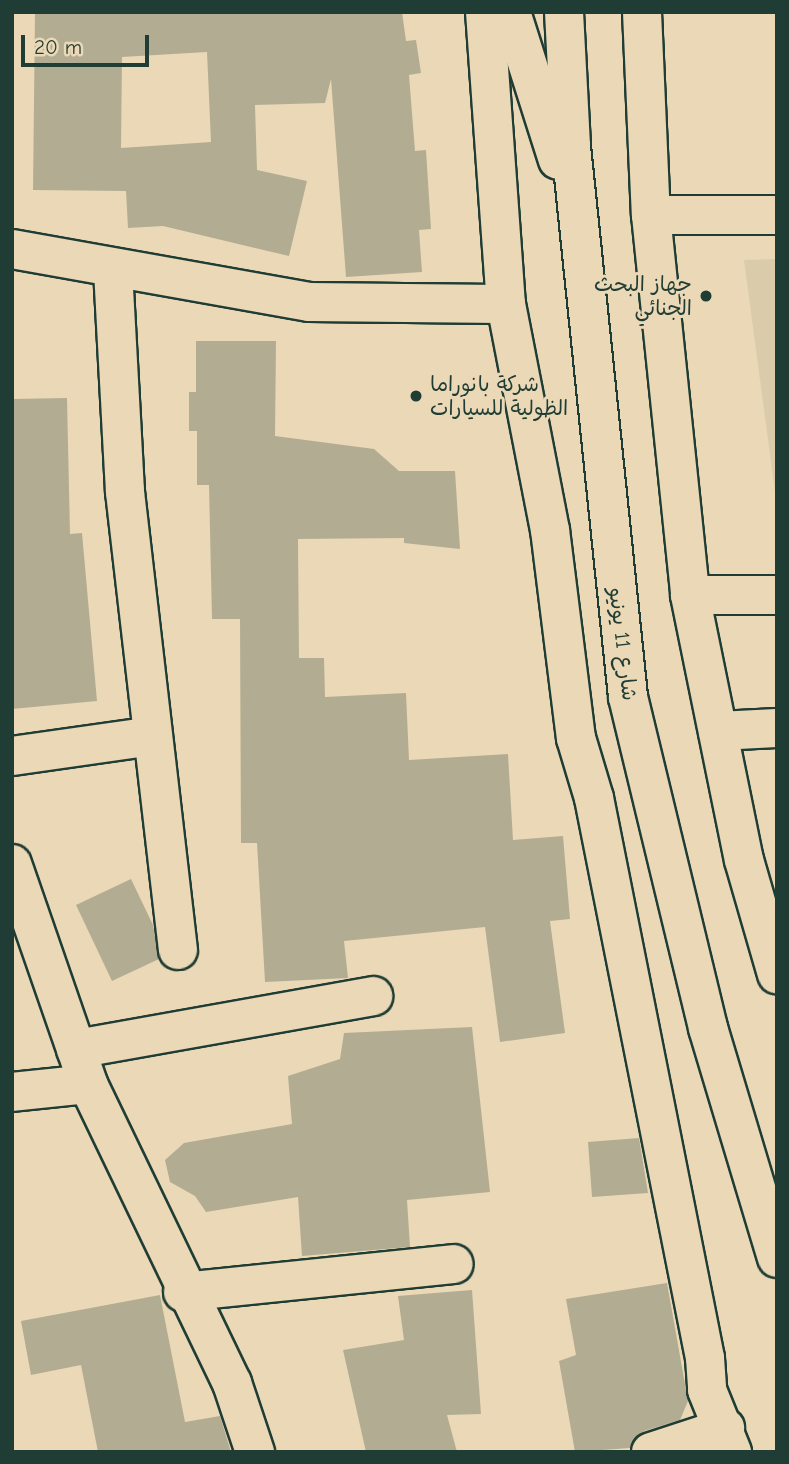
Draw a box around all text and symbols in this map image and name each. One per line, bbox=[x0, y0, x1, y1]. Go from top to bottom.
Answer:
scale bar bbox=[24, 21, 152, 65]
text: 20 m bbox=[34, 35, 82, 59]
place label: جهاز البحث الجنائي bbox=[594, 271, 692, 321]
marker: جهاز البحث الجنائي bbox=[698, 288, 714, 304]
place label: شركة بانوراما الظولية للسيارات bbox=[430, 371, 568, 421]
marker: شركة بانوراما الظولية للسيارات bbox=[408, 388, 424, 404]
street label: شارع 11 يونيو bbox=[604, 586, 642, 702]

